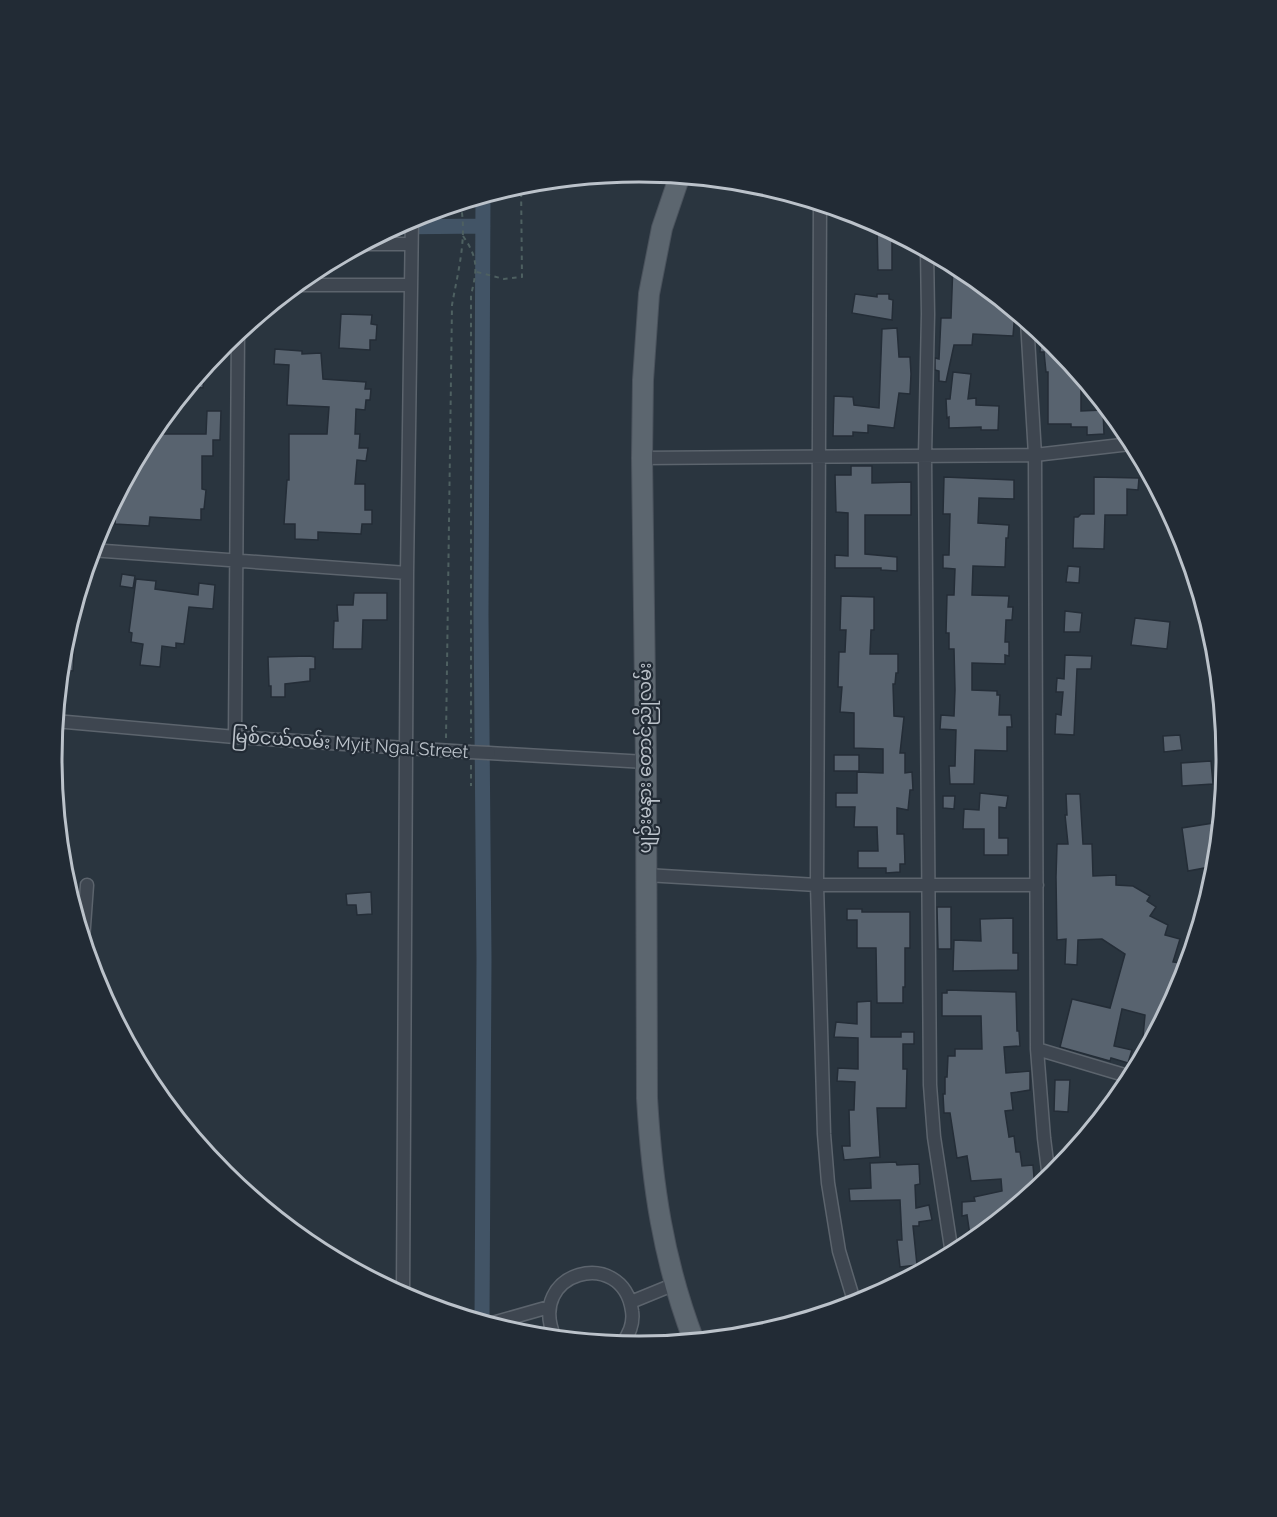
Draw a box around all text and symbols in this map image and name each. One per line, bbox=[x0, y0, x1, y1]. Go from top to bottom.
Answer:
street label: ပျဉ်းမနား တောင်ညိုလမ်း bbox=[631, 663, 660, 853]
street label: မြစ်ငယ်လမ်း Myit Ngal Street bbox=[231, 723, 469, 767]

